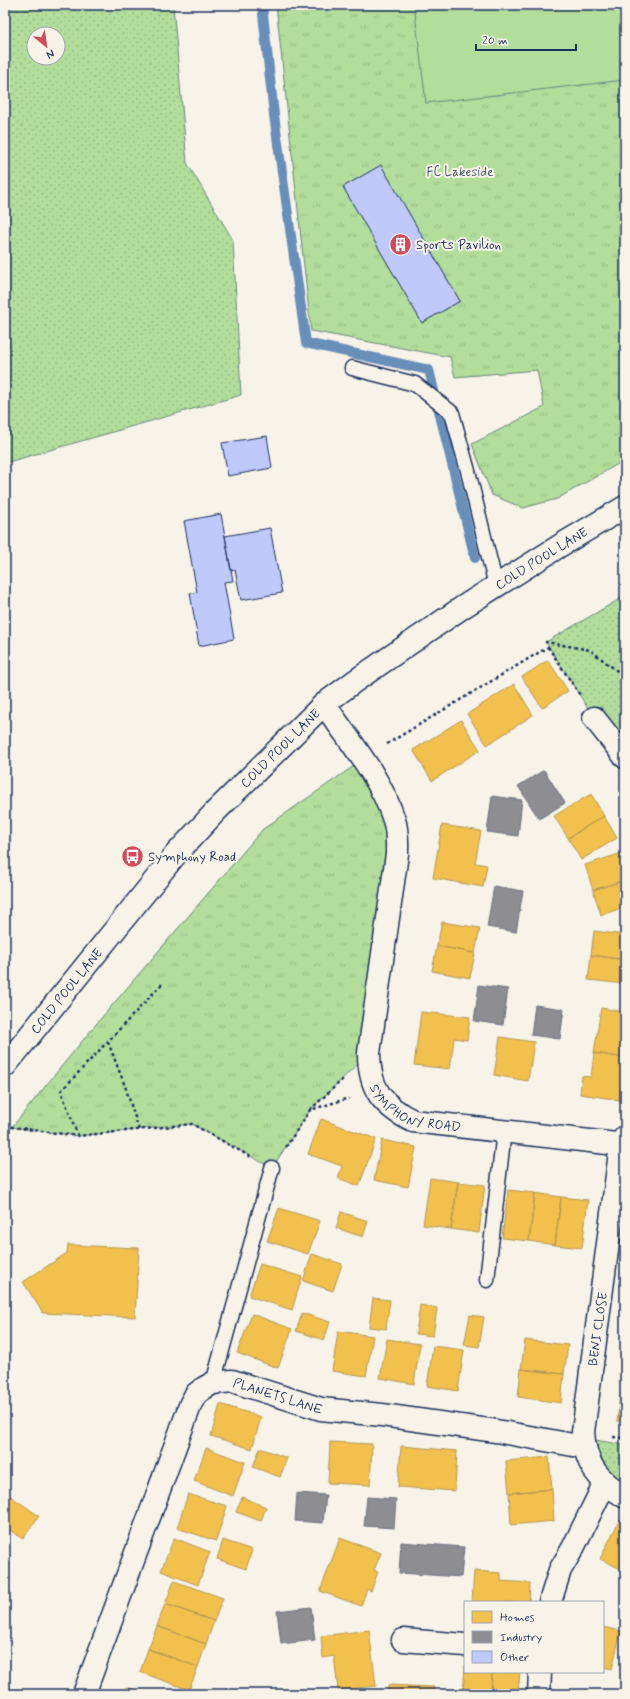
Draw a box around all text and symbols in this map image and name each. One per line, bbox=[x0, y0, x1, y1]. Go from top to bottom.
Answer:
north arrow bbox=[26, 26, 66, 66]
scale bar bbox=[476, 26, 576, 52]
text: 20 m bbox=[482, 33, 508, 49]
text: N bbox=[44, 46, 57, 62]
park label: FC Lakeside bbox=[427, 164, 493, 181]
building icon: Sports Pavilion bbox=[388, 231, 414, 257]
place label: Sports Pavilion bbox=[416, 237, 501, 254]
street label: COLD POOL LANE bbox=[493, 524, 592, 594]
street label: COLD POOL LANE bbox=[237, 705, 325, 792]
bus stop icon: Symphony Road bbox=[119, 843, 145, 869]
place label: Symphony Road bbox=[148, 849, 236, 866]
street label: COLD POOL LANE bbox=[27, 945, 107, 1038]
street label: SYMPHONY ROAD bbox=[365, 1082, 462, 1136]
street label: BENI CLOSE bbox=[585, 1291, 612, 1367]
street label: PLANETS LANE bbox=[231, 1375, 324, 1419]
legend bbox=[464, 1601, 604, 1673]
text: Homes bbox=[500, 1610, 535, 1626]
text: Industry bbox=[500, 1630, 542, 1646]
text: Other bbox=[500, 1650, 529, 1666]

